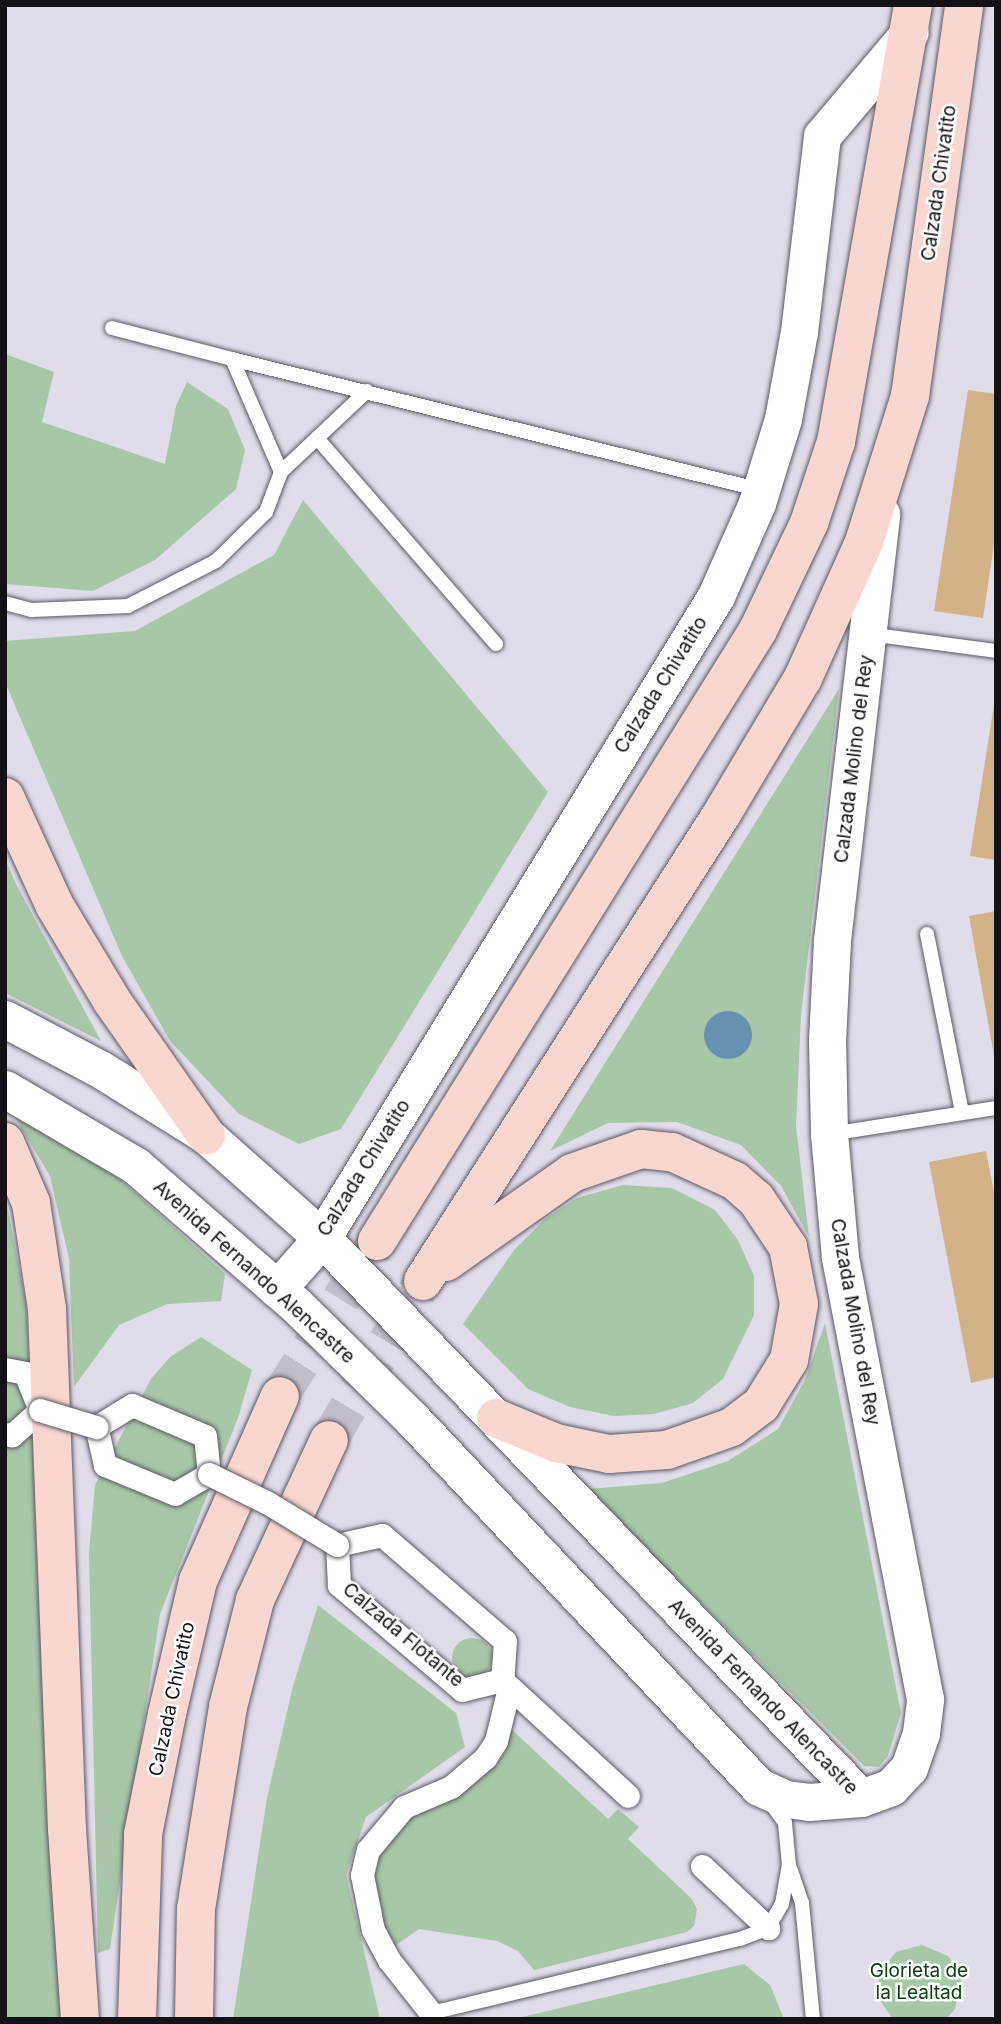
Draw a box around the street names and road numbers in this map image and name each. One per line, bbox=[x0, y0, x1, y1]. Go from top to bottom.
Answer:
street label: Calzada Chivatito bbox=[917, 104, 961, 262]
street label: Calzada Chivatito bbox=[610, 612, 712, 758]
street label: Calzada Molino del Rey bbox=[830, 654, 878, 864]
street label: Calzada Chivatito bbox=[313, 1095, 415, 1241]
street label: Avenida Fernando Alencastre bbox=[149, 1176, 359, 1368]
street label: Calzada Molino del Rey bbox=[826, 1217, 884, 1427]
street label: Calzada Flotante bbox=[338, 1578, 468, 1692]
street label: Avenida Fernando Alencastre bbox=[663, 1594, 863, 1800]
street label: Calzada Chivatito bbox=[145, 1620, 199, 1778]

